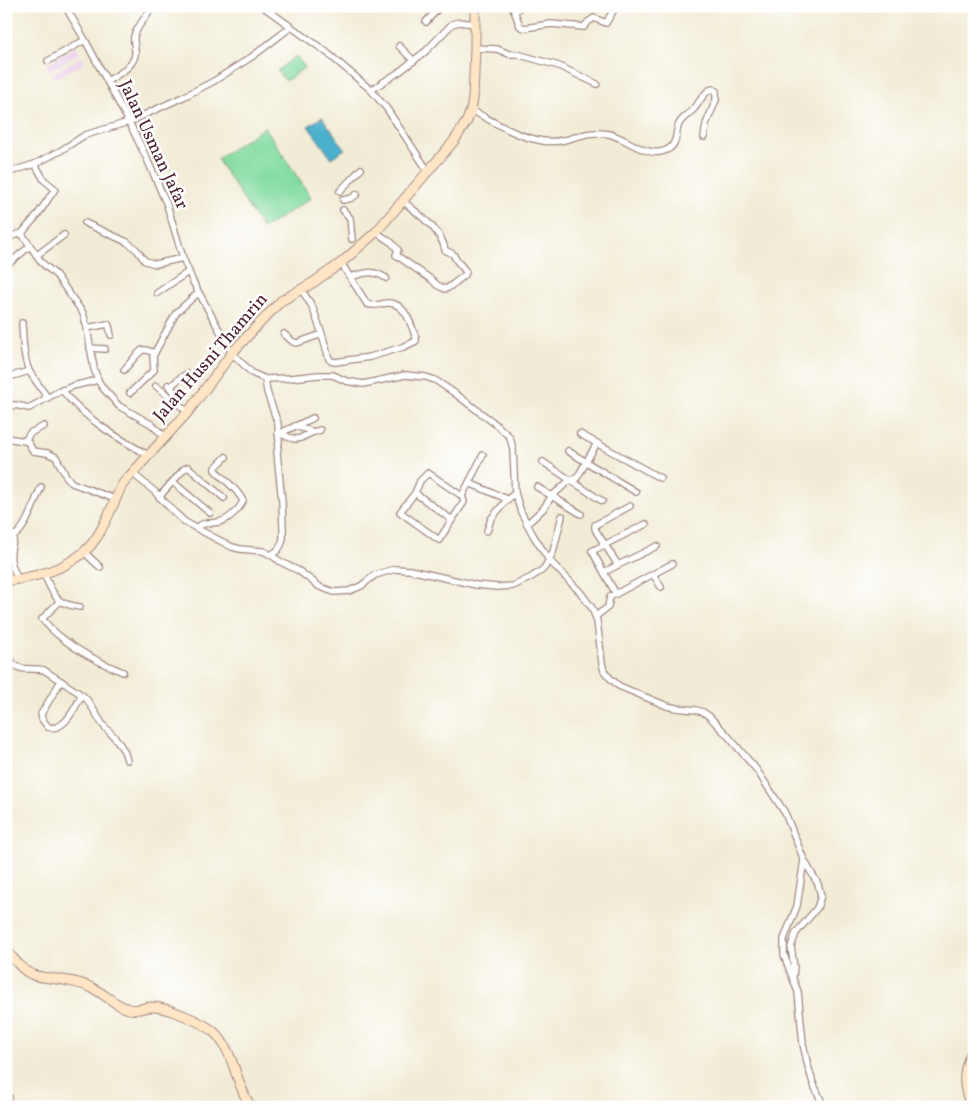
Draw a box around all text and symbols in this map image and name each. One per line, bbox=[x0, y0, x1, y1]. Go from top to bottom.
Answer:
street label: Jalan Usman Jafar bbox=[112, 76, 194, 214]
street label: Jalan Husni Thamrin bbox=[148, 288, 274, 428]

